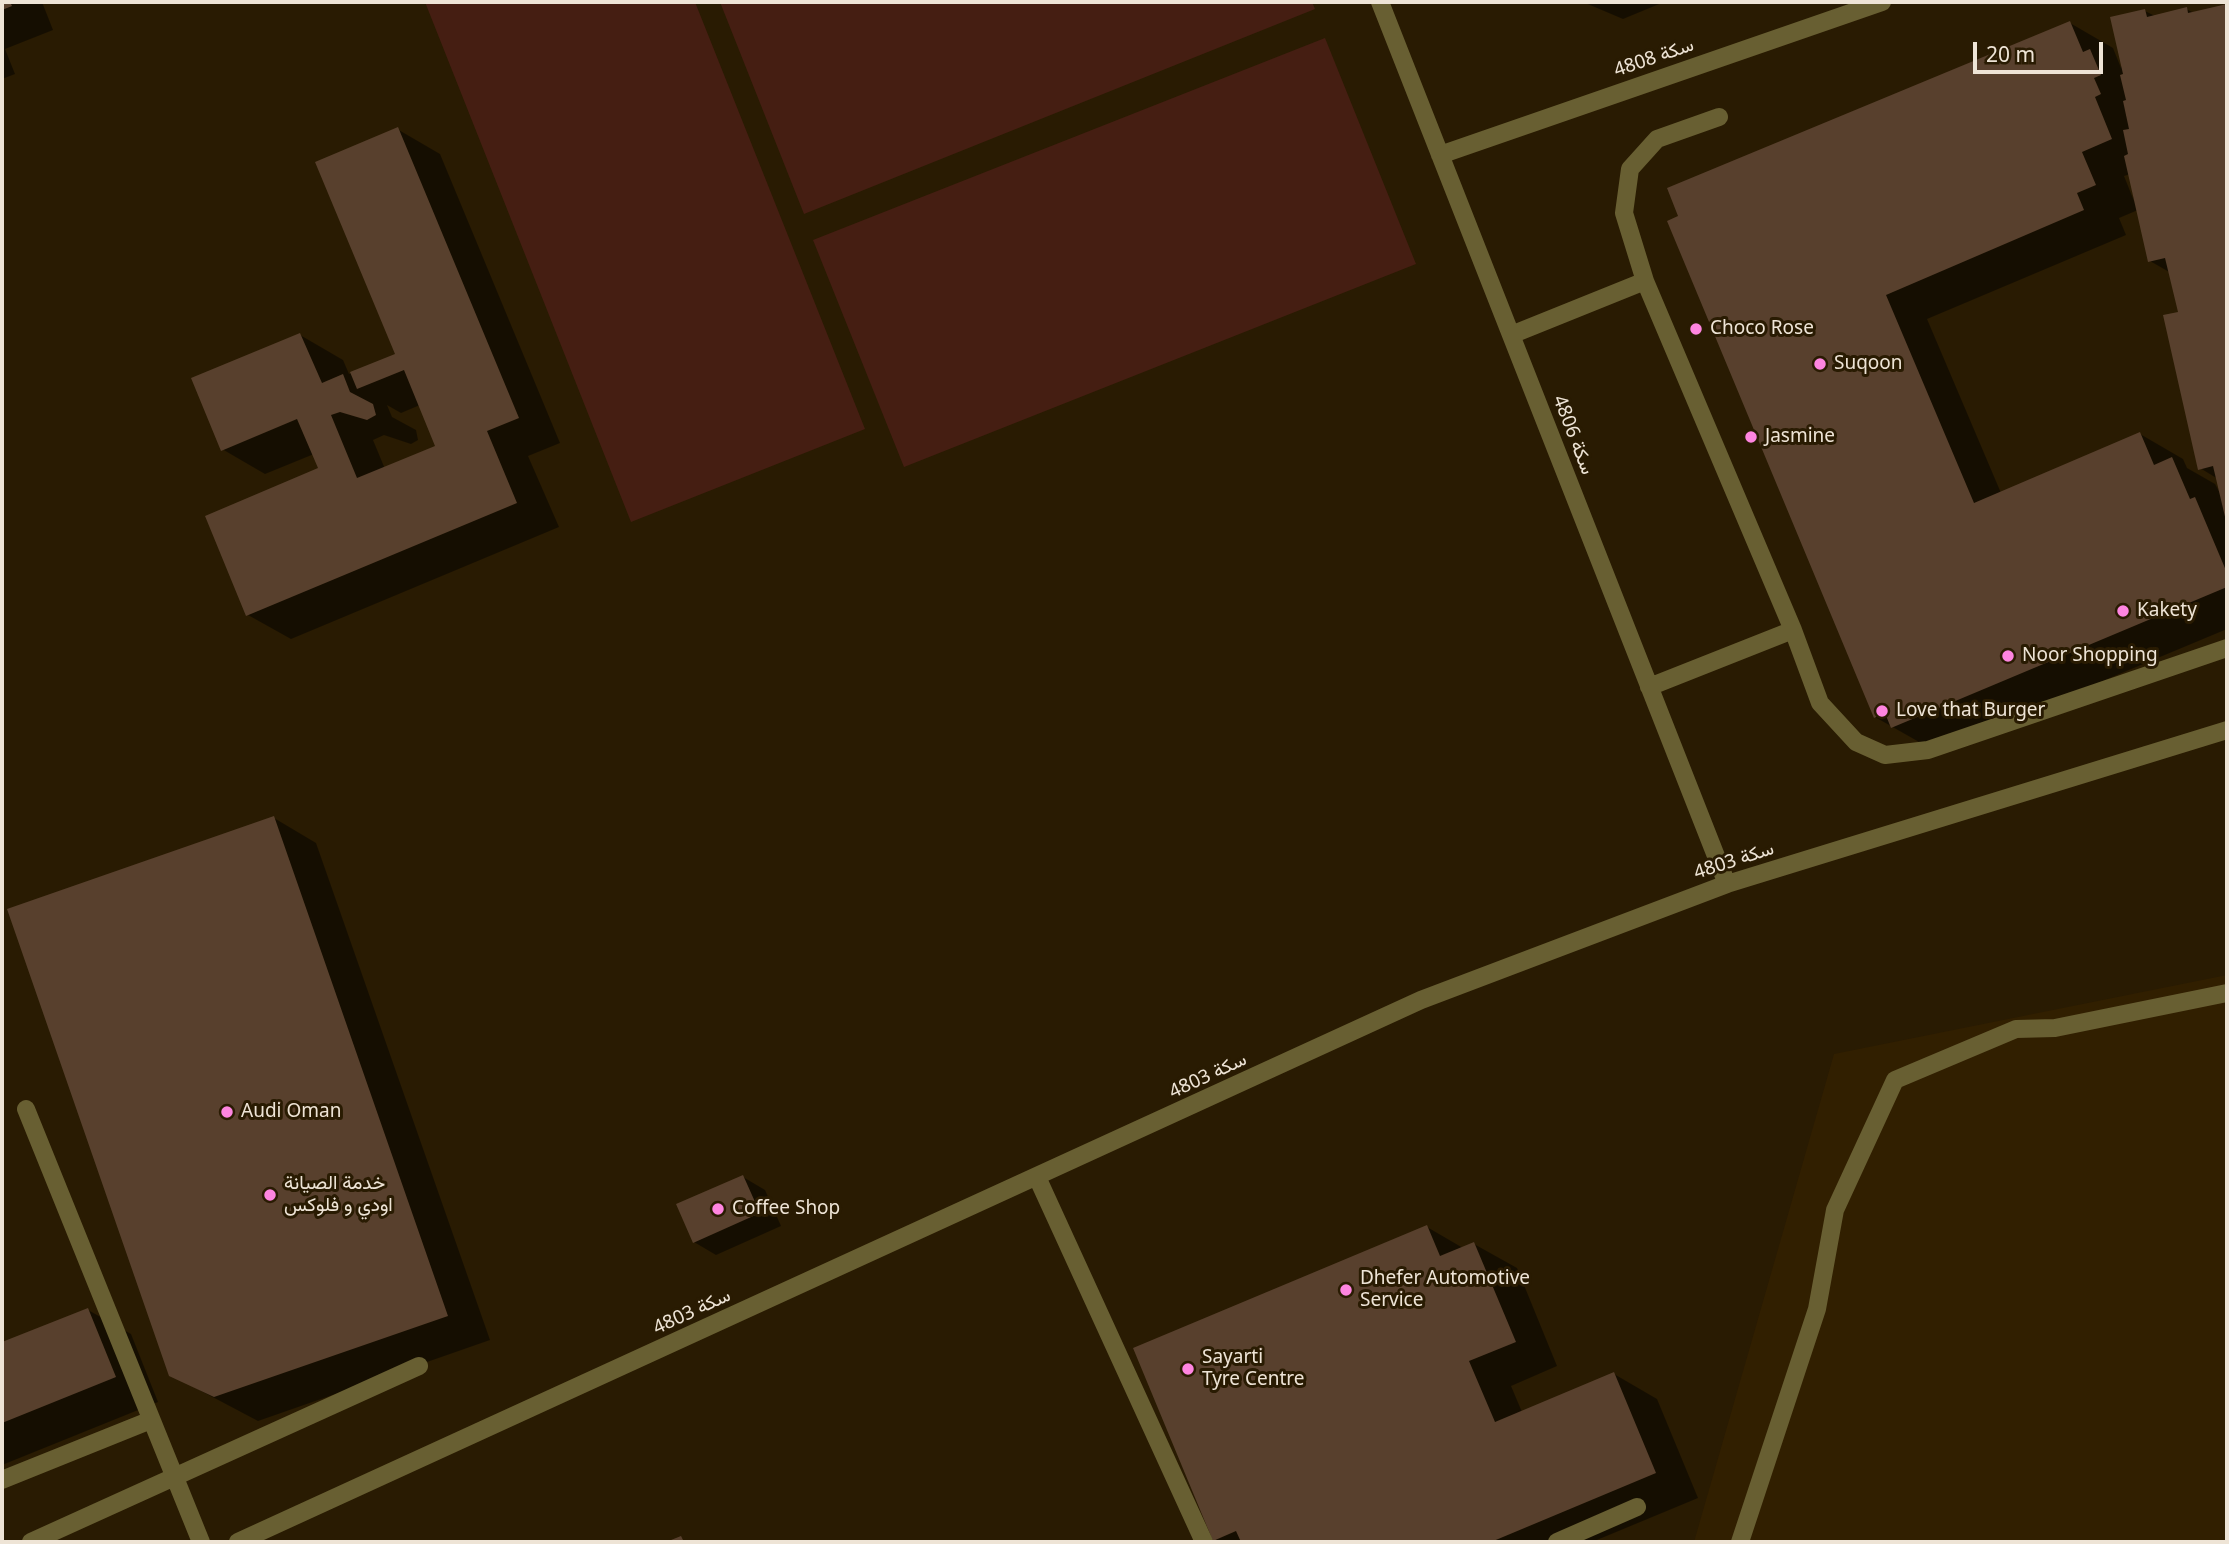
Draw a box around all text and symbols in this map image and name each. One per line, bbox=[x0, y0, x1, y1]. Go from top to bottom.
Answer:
scale bar bbox=[1977, 28, 2106, 72]
street label: سكة 4808 bbox=[1611, 34, 1697, 82]
text: 20 m bbox=[1986, 40, 2035, 68]
place label: Choco Rose bbox=[1710, 318, 1814, 340]
marker: Choco Rose bbox=[1688, 321, 1704, 337]
place label: Suqoon bbox=[1834, 353, 1903, 375]
marker: Suqoon bbox=[1812, 356, 1828, 372]
street label: سكة 4806 bbox=[1547, 392, 1599, 478]
place label: Jasmine bbox=[1765, 426, 1835, 448]
marker: Jasmine bbox=[1743, 429, 1759, 445]
place label: Kakety bbox=[2137, 600, 2197, 622]
marker: Kakety bbox=[2115, 603, 2131, 619]
place label: Noor Shopping bbox=[2022, 645, 2158, 667]
marker: Noor Shopping bbox=[2000, 648, 2016, 664]
place label: Love that Burger bbox=[1896, 700, 2045, 722]
marker: Love that Burger bbox=[1874, 703, 1890, 719]
street label: سكة 4803 bbox=[1691, 837, 1777, 885]
street label: سكة 4803 bbox=[1166, 1048, 1250, 1104]
place label: Audi Oman bbox=[241, 1101, 341, 1123]
marker: Audi Oman bbox=[219, 1104, 235, 1120]
place label: خدمة الصيانة اودي و فلوكس bbox=[284, 1173, 393, 1217]
marker: خدمة الصيانة اودي و فلوكس bbox=[262, 1187, 278, 1203]
place label: Coffee Shop bbox=[732, 1198, 840, 1220]
marker: Coffee Shop bbox=[710, 1201, 726, 1217]
place label: Dhefer Automotive Service bbox=[1360, 1268, 1530, 1312]
marker: Dhefer Automotive Service bbox=[1338, 1282, 1354, 1298]
street label: سكة 4803 bbox=[650, 1284, 734, 1340]
place label: Sayarti Tyre Centre bbox=[1202, 1347, 1305, 1391]
marker: Sayarti Tyre Centre bbox=[1180, 1361, 1196, 1377]

